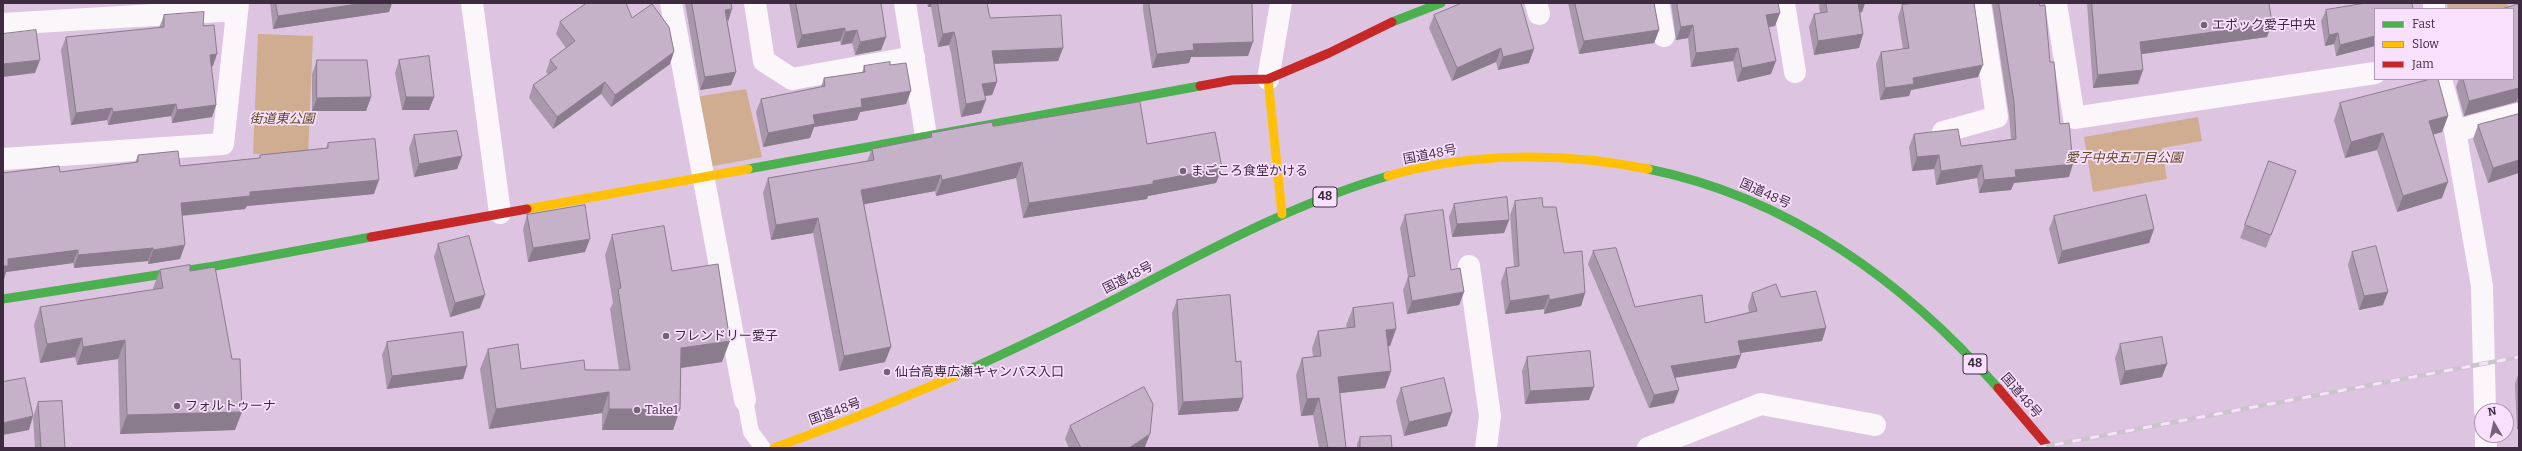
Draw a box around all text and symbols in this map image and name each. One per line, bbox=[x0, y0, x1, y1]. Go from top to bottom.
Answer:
legend bbox=[2374, 8, 2514, 80]
place label: エポック愛子中央 bbox=[2212, 17, 2316, 33]
text: Fast bbox=[2412, 17, 2435, 31]
marker: エポック愛子中央 bbox=[2199, 20, 2209, 30]
text: Slow bbox=[2412, 37, 2439, 51]
text: Jam bbox=[2412, 57, 2434, 71]
park label: 街道東公園 bbox=[250, 111, 314, 127]
street label: 国道48号 bbox=[1402, 142, 1458, 168]
park label: 愛子中央五丁目公園 bbox=[2066, 150, 2182, 166]
place label: まごころ食堂かける bbox=[1191, 163, 1308, 179]
marker: まごころ食堂かける bbox=[1178, 166, 1188, 176]
street label: 国道48号 bbox=[1737, 176, 1793, 212]
road number: 48 bbox=[1313, 187, 1337, 207]
street label: 国道48号 bbox=[1100, 259, 1156, 297]
place label: フレンドリー愛子 bbox=[674, 328, 778, 344]
marker: フレンドリー愛子 bbox=[661, 331, 671, 341]
road number: 48 bbox=[1963, 354, 1987, 374]
place label: 仙台高専広瀬キャンパス入口 bbox=[895, 364, 1064, 380]
marker: 仙台高専広瀬キャンパス入口 bbox=[882, 367, 892, 377]
street label: 国道48号 bbox=[1997, 370, 2045, 422]
street label: 国道48号 bbox=[807, 395, 863, 429]
place label: フォルトゥーナ bbox=[185, 398, 276, 414]
marker: フォルトゥーナ bbox=[172, 401, 182, 411]
place label: Take1 bbox=[645, 402, 678, 418]
north arrow bbox=[2474, 403, 2514, 443]
marker: Take1 bbox=[632, 405, 642, 415]
text: N bbox=[2487, 405, 2497, 419]

